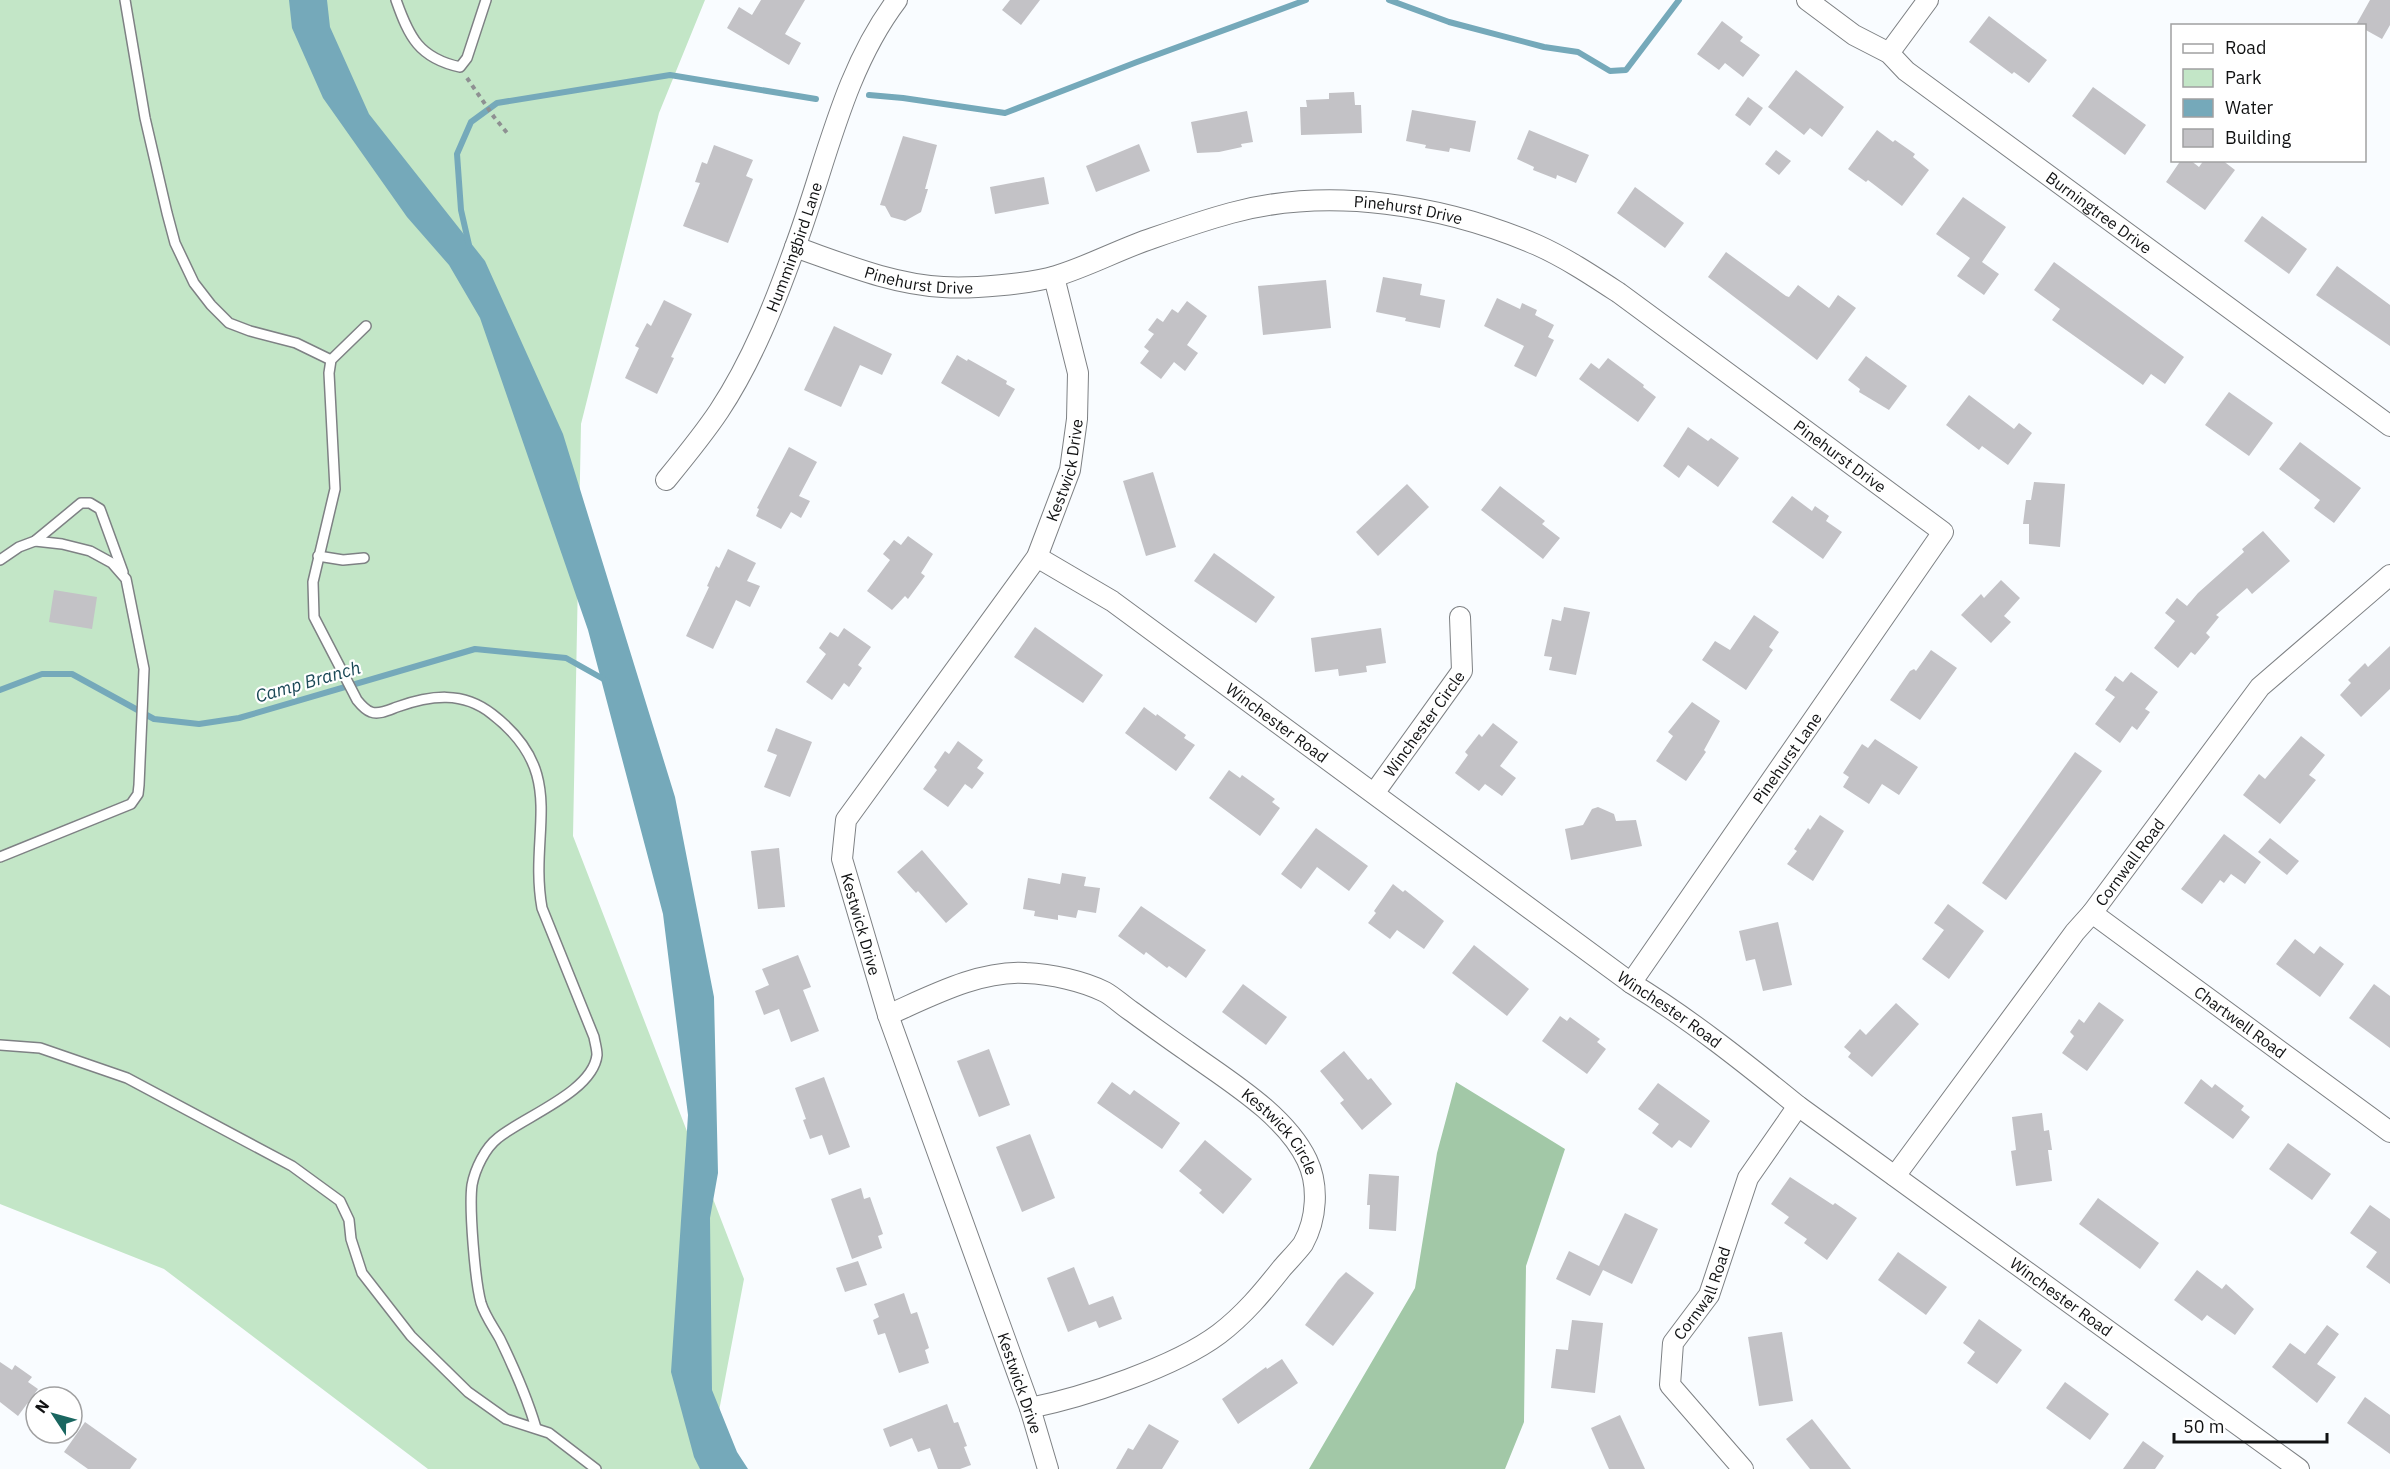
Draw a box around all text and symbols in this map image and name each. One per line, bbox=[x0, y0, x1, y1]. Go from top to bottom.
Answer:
legend bbox=[2171, 24, 2366, 162]
text: Road bbox=[2225, 36, 2266, 59]
text: Park bbox=[2225, 66, 2262, 89]
text: Water bbox=[2225, 96, 2274, 119]
text: Building bbox=[2225, 126, 2292, 149]
street label: Burningtree Drive bbox=[2042, 167, 2156, 258]
street label: Hummingbird Lane bbox=[761, 179, 826, 315]
street label: Pinehurst Drive bbox=[1353, 191, 1465, 229]
street label: Pinehurst Drive bbox=[862, 262, 974, 297]
street label: Pinehurst Drive bbox=[1790, 415, 1890, 497]
street label: Kestwick Drive bbox=[1041, 417, 1087, 524]
water label: Camp Branch bbox=[253, 656, 363, 707]
street label: Winchester Circle bbox=[1379, 667, 1469, 781]
street label: Winchester Road bbox=[1222, 678, 1332, 767]
street label: Pinehurst Lane bbox=[1748, 708, 1826, 808]
street label: Cornwall Road bbox=[2091, 815, 2169, 910]
street label: Kestwick Drive bbox=[837, 871, 885, 978]
street label: Winchester Road bbox=[1614, 966, 1726, 1052]
street label: Chartwell Road bbox=[2190, 982, 2290, 1062]
street label: Kestwick Circle bbox=[1238, 1084, 1322, 1178]
street label: Cornwall Road bbox=[1669, 1244, 1734, 1344]
street label: Winchester Road bbox=[2006, 1253, 2116, 1341]
street label: Kestwick Drive bbox=[993, 1330, 1047, 1436]
north arrow bbox=[24, 1385, 84, 1445]
text: N bbox=[30, 1396, 53, 1417]
scale bar bbox=[2174, 1406, 2327, 1444]
text: 50 m bbox=[2183, 1415, 2225, 1438]

